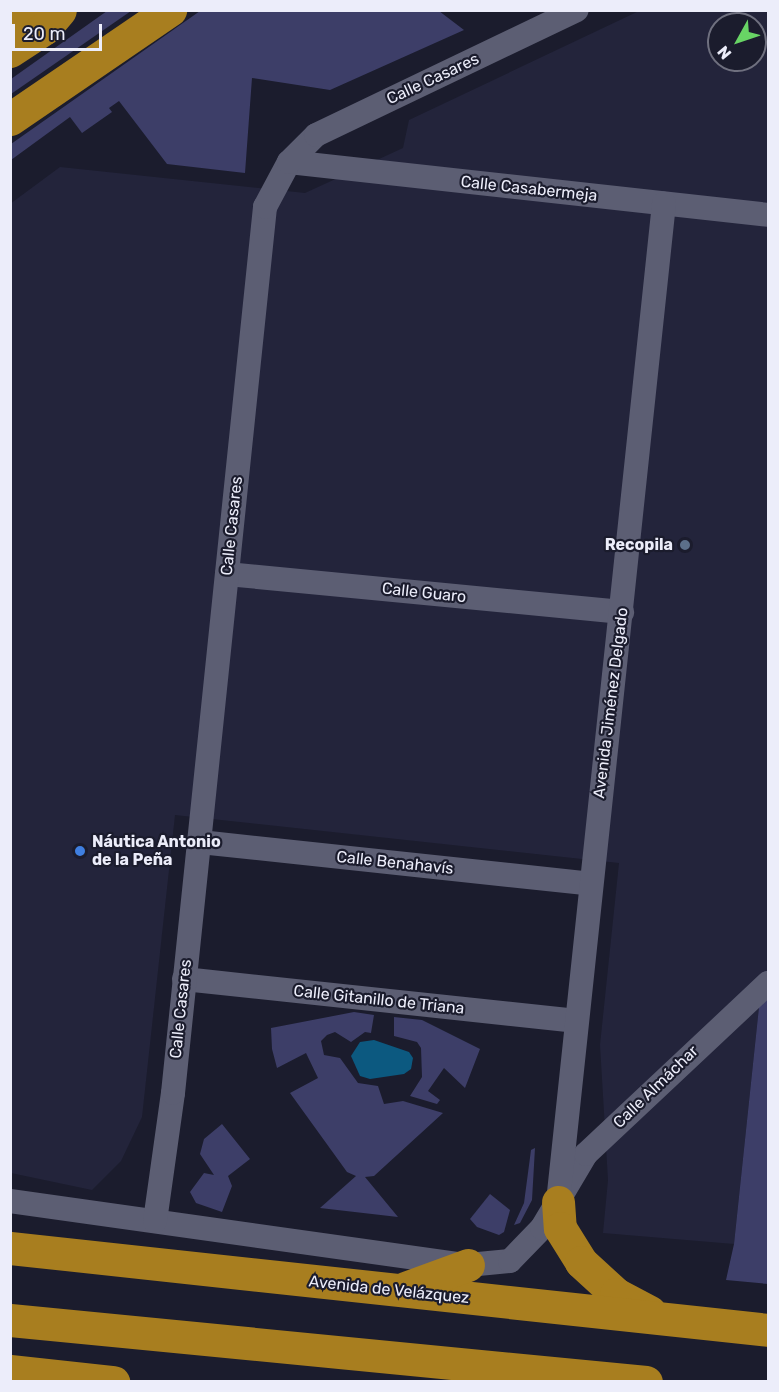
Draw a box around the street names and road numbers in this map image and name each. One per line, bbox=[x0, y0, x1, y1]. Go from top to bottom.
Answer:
street label: Calle Casares bbox=[384, 49, 482, 109]
street label: Calle Casabermeja bbox=[460, 172, 598, 206]
street label: Calle Casares bbox=[217, 475, 247, 577]
street label: Calle Guaro bbox=[381, 579, 467, 607]
street label: Avenida Jiménez Delgado bbox=[590, 606, 632, 800]
street label: Calle Benahavís bbox=[336, 847, 454, 879]
street label: Calle Casares bbox=[166, 958, 196, 1060]
street label: Calle Gitanillo de Triana bbox=[292, 981, 466, 1019]
street label: Calle Almáchar bbox=[609, 1041, 703, 1133]
street label: Avenida de Velázquez bbox=[308, 1272, 470, 1308]

